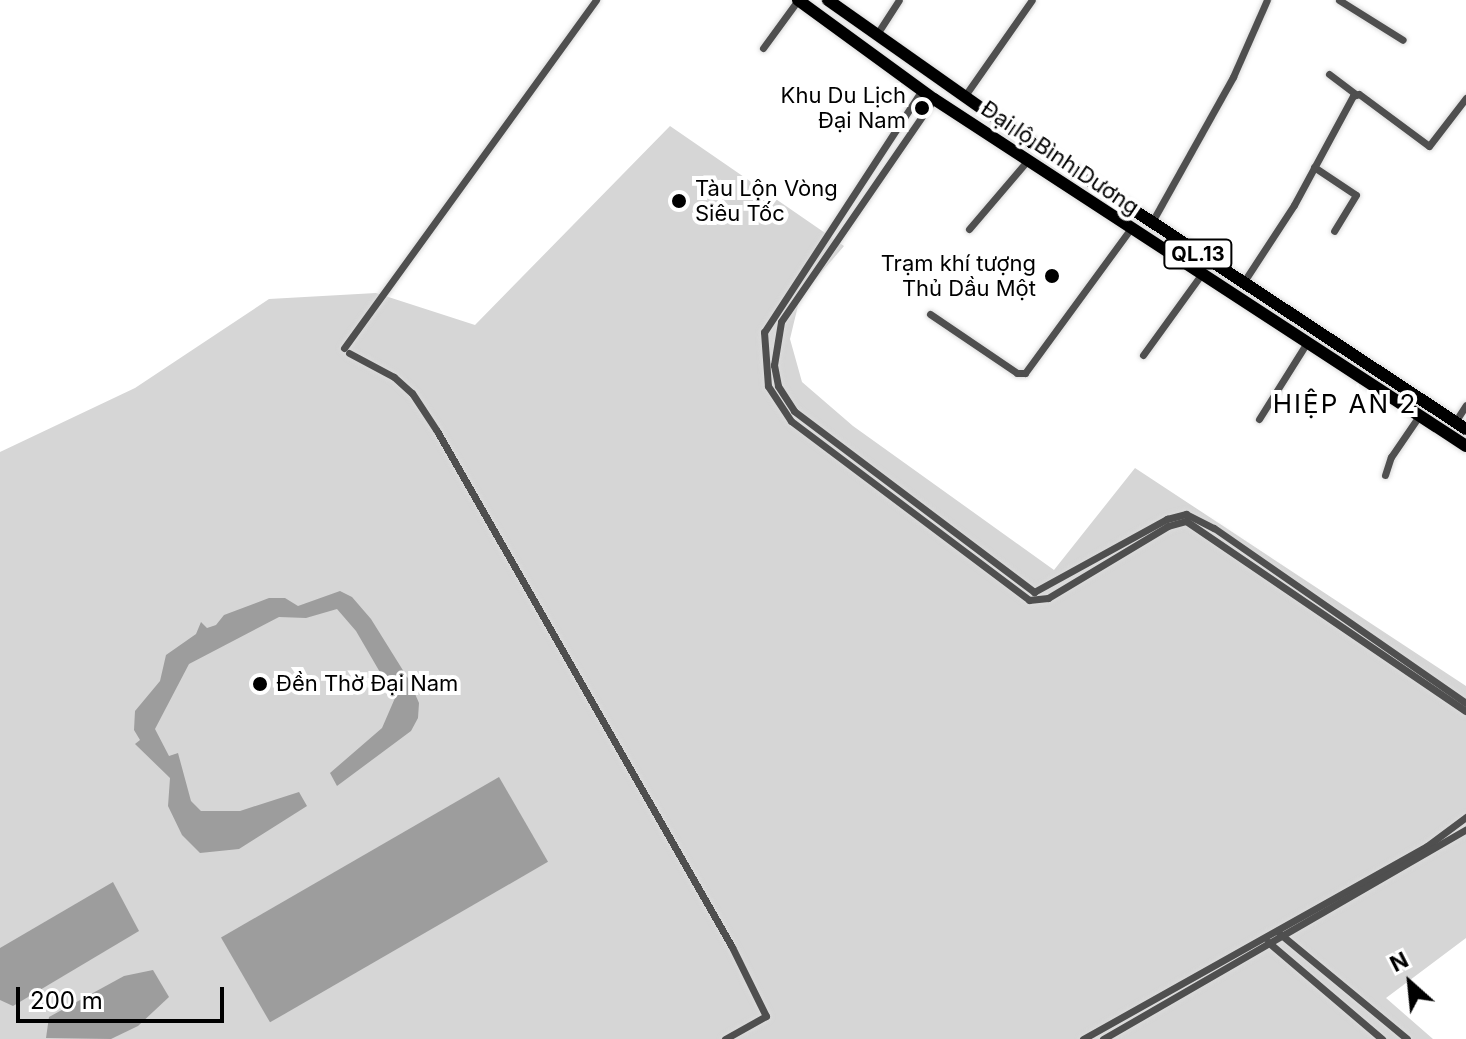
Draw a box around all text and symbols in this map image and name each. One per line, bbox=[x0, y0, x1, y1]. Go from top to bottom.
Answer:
place label: Khu Du Lịch Đại Nam bbox=[781, 82, 906, 134]
street label: Đại lộ Bình Dương bbox=[976, 95, 1144, 221]
marker: Khu Du Lịch Đại Nam bbox=[913, 99, 931, 117]
place label: Tàu Lộn Vòng Siêu Tốc bbox=[695, 175, 838, 226]
marker: Tàu Lộn Vòng Siêu Tốc bbox=[670, 192, 688, 210]
road number: QL.13 bbox=[1162, 238, 1234, 270]
place label: Trạm khí tượng Thủ Dầu Một bbox=[881, 250, 1036, 302]
marker: Trạm khí tượng Thủ Dầu Một bbox=[1043, 267, 1061, 285]
district label: HIỆP AN 2 bbox=[1273, 388, 1417, 420]
place label: Đền Thờ Đại Nam bbox=[276, 671, 458, 697]
marker: Đền Thờ Đại Nam bbox=[251, 675, 269, 693]
north arrow bbox=[1370, 943, 1450, 1023]
text: N bbox=[1386, 946, 1412, 977]
scale bar bbox=[20, 971, 228, 1021]
text: 200 m bbox=[30, 986, 103, 1015]

